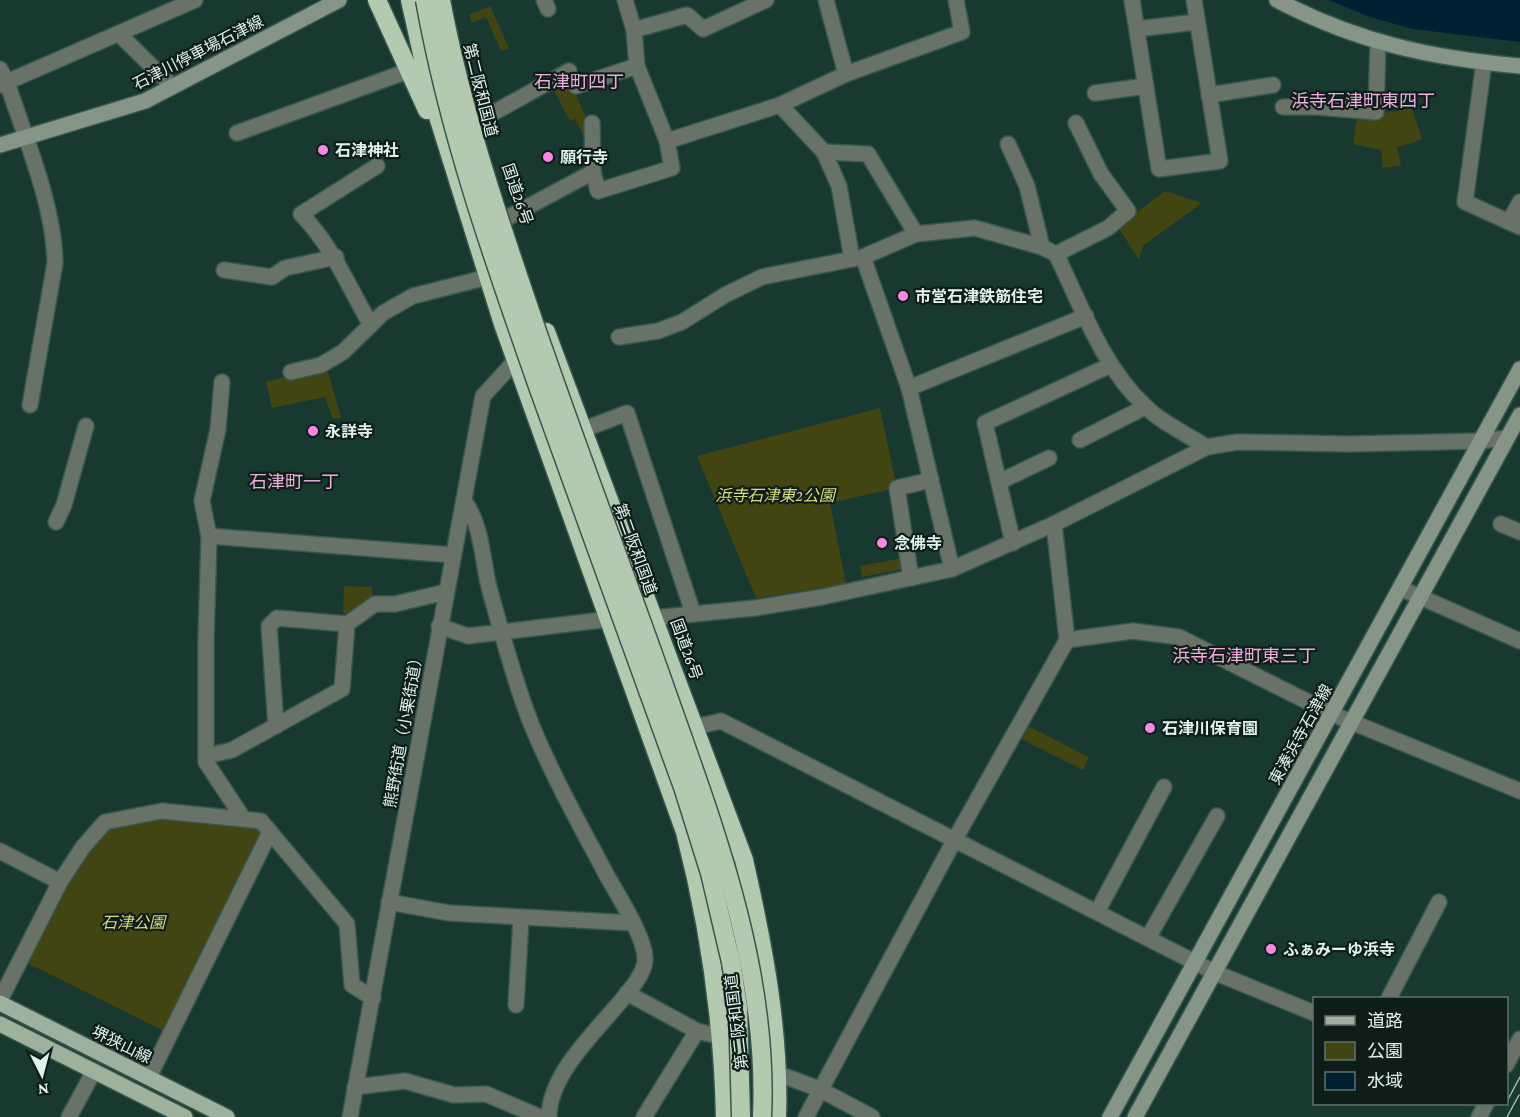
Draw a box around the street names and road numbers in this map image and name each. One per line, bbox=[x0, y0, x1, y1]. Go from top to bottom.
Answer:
street label: 石津川停車場石津線 bbox=[130, 12, 266, 93]
street label: 第二阪和国道 bbox=[461, 41, 500, 139]
street label: 国道26号 bbox=[499, 161, 536, 227]
street label: 第二阪和国道 bbox=[611, 501, 660, 597]
street label: 国道26号 bbox=[668, 616, 705, 682]
street label: 熊野街道（小栗街道） bbox=[381, 649, 426, 809]
street label: 東湊浜寺石津線 bbox=[1266, 681, 1335, 787]
street label: 第二阪和国道 bbox=[722, 973, 751, 1071]
street label: 堺狭山線 bbox=[89, 1023, 154, 1066]

